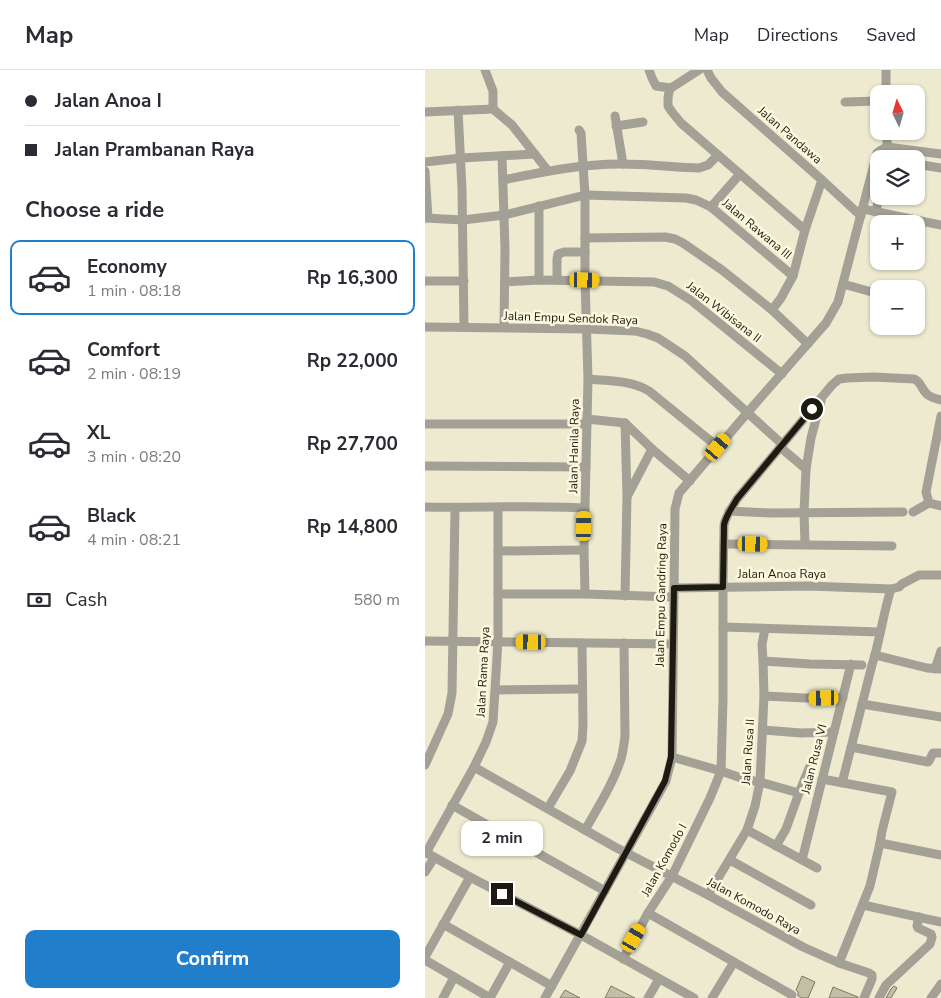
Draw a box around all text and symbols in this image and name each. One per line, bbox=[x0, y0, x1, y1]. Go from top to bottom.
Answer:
text: Map bbox=[25, 19, 73, 51]
text: Map bbox=[694, 23, 729, 47]
text: Directions bbox=[757, 23, 838, 47]
text: Saved bbox=[866, 23, 916, 47]
north arrow bbox=[870, 85, 925, 140]
map controls bbox=[870, 85, 925, 335]
text: Jalan Anoa I bbox=[55, 88, 162, 114]
street label: Jalan Pandawa bbox=[754, 102, 826, 167]
text: Jalan Prambanan Raya bbox=[55, 137, 254, 163]
button: layers bbox=[870, 150, 925, 205]
text: Choose a ride bbox=[25, 195, 164, 225]
street label: Jalan Rawana III bbox=[718, 195, 795, 263]
button: + bbox=[870, 215, 925, 270]
text: Economy bbox=[87, 254, 167, 280]
icon: car bbox=[27, 255, 72, 300]
text: Rp 16,300 bbox=[307, 265, 398, 291]
car bbox=[569, 272, 600, 288]
street label: Jalan Wibisana II bbox=[683, 277, 765, 346]
text: 1 min · 08:18 bbox=[87, 280, 181, 302]
button: − bbox=[870, 280, 925, 335]
street label: Jalan Empu Sendok Raya bbox=[503, 308, 638, 328]
text: Comfort bbox=[87, 337, 160, 363]
icon: car bbox=[27, 338, 72, 383]
text: Rp 22,000 bbox=[307, 348, 398, 374]
text: 2 min · 08:19 bbox=[87, 363, 181, 385]
street label: Jalan Hanila Raya bbox=[565, 398, 583, 495]
route start bbox=[801, 398, 823, 420]
text: XL bbox=[87, 420, 110, 446]
icon: car bbox=[27, 421, 72, 466]
text: Rp 27,700 bbox=[307, 431, 398, 457]
car bbox=[702, 431, 733, 463]
text: 3 min · 08:20 bbox=[87, 446, 181, 468]
text: Black bbox=[87, 503, 136, 529]
icon: car bbox=[27, 504, 72, 549]
car bbox=[576, 511, 591, 541]
text: Rp 14,800 bbox=[307, 514, 398, 540]
street label: Jalan Empu Gandring Raya bbox=[652, 523, 670, 668]
text: 4 min · 08:21 bbox=[87, 529, 181, 551]
car bbox=[737, 536, 768, 552]
street label: Jalan Anoa Raya bbox=[737, 566, 826, 582]
icon: cash bbox=[25, 586, 53, 614]
text: Cash bbox=[65, 587, 107, 613]
text: 580 m bbox=[353, 589, 400, 611]
street label: Jalan Rama Raya bbox=[473, 626, 493, 719]
car bbox=[515, 634, 546, 650]
car bbox=[808, 690, 839, 706]
street label: Jalan Rusa II bbox=[738, 718, 758, 787]
street label: Jalan Rusa VI bbox=[797, 722, 830, 797]
street label: Jalan Komodo I bbox=[637, 821, 691, 900]
callout: 2 min bbox=[461, 822, 543, 856]
text: 2 min bbox=[481, 827, 523, 849]
street label: Jalan Komodo Raya bbox=[704, 873, 804, 938]
route end bbox=[491, 883, 513, 905]
car bbox=[620, 921, 647, 955]
button: Confirm bbox=[25, 930, 400, 988]

